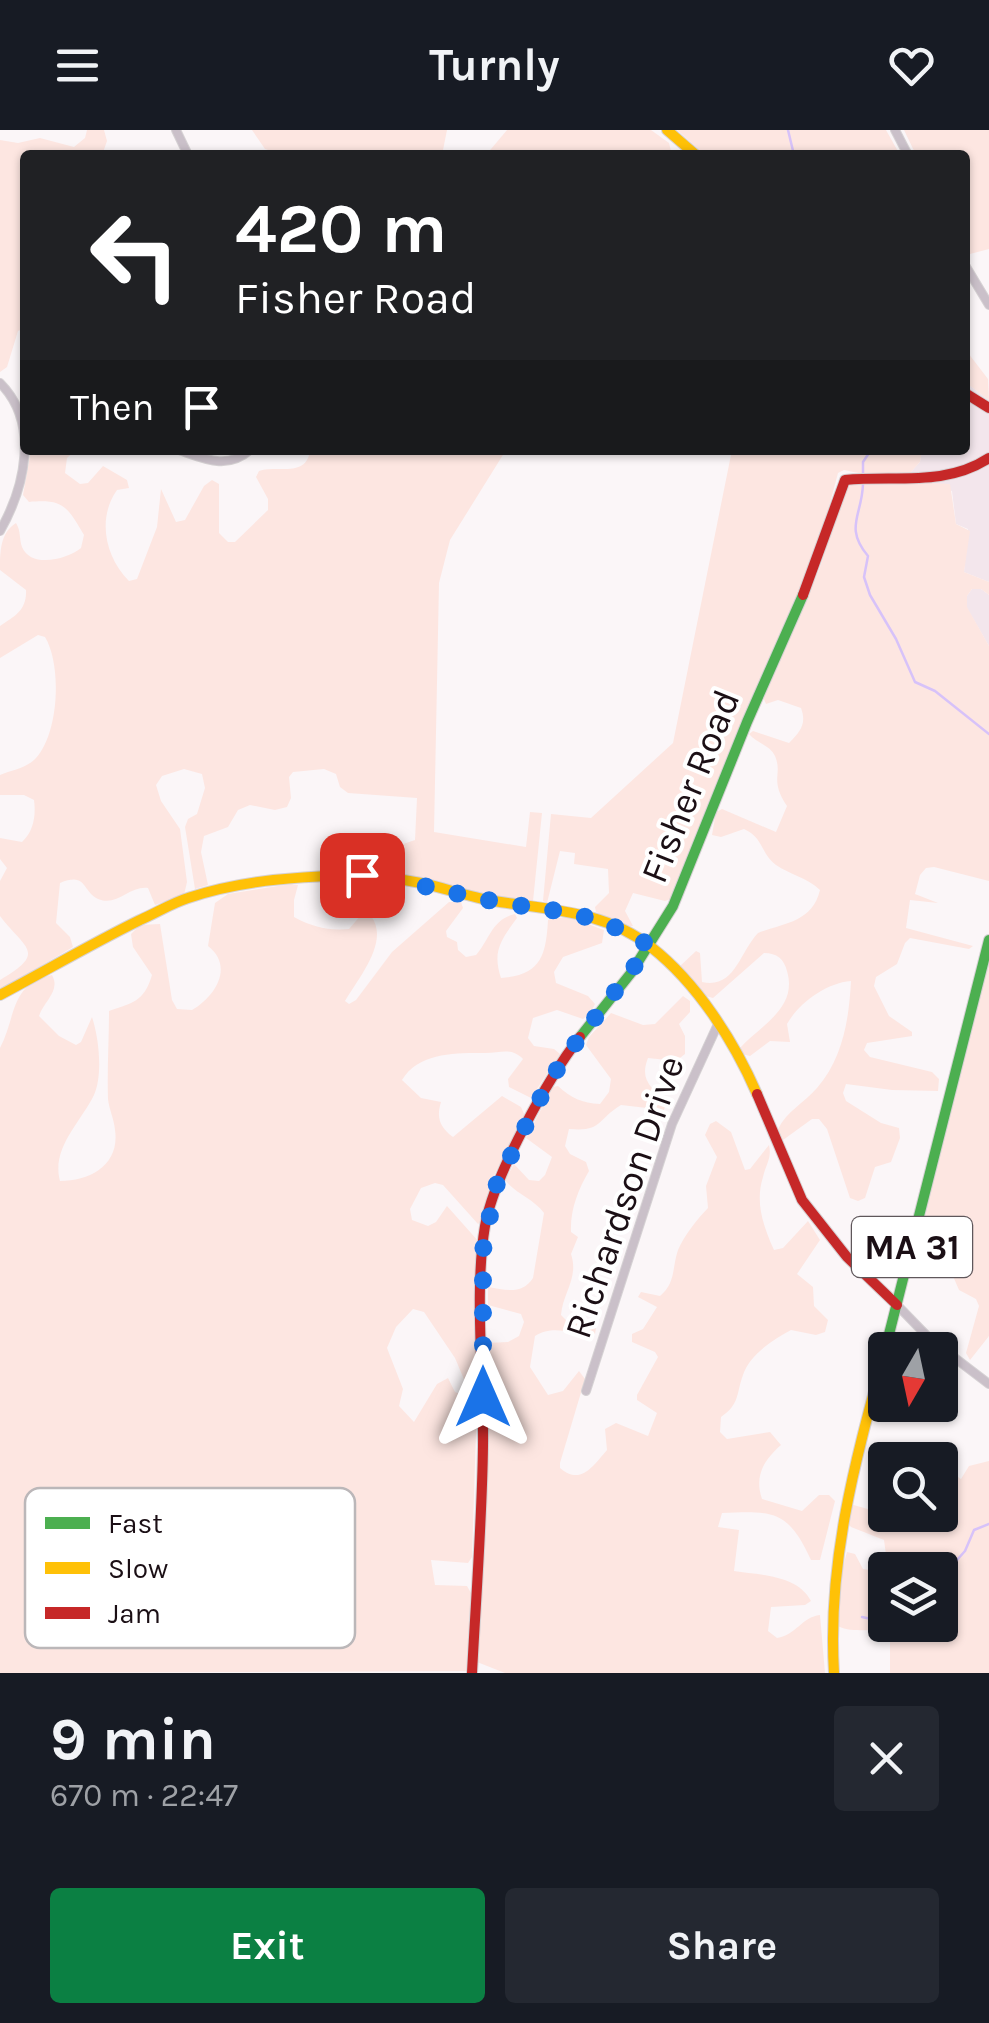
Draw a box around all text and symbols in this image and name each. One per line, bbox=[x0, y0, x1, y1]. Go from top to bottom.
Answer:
icon: menu bbox=[50, 38, 105, 93]
icon: heart bbox=[884, 38, 939, 93]
text: Turnly bbox=[429, 39, 560, 91]
text: 420 m bbox=[235, 188, 447, 270]
icon: left bbox=[70, 190, 200, 320]
text: Fisher Road bbox=[235, 272, 476, 324]
icon: arrive bbox=[174, 380, 229, 435]
text: Then bbox=[70, 385, 154, 430]
street label: Fisher Road bbox=[631, 683, 750, 889]
pin bbox=[320, 833, 405, 918]
icon: arrive bbox=[335, 848, 390, 903]
street label: Richardson Drive bbox=[555, 1050, 694, 1344]
road number: MA 31 bbox=[852, 1217, 972, 1277]
north arrow bbox=[868, 1332, 958, 1422]
map controls bbox=[868, 1332, 958, 1642]
position arrow bbox=[431, 1345, 535, 1449]
button: search bbox=[868, 1442, 958, 1532]
legend bbox=[25, 1488, 355, 1648]
text: Fast bbox=[108, 1507, 163, 1540]
text: Slow bbox=[108, 1552, 168, 1585]
button: layers bbox=[868, 1552, 958, 1642]
text: Jam bbox=[108, 1597, 161, 1630]
text: 9 min bbox=[50, 1704, 216, 1774]
button: close bbox=[834, 1706, 939, 1811]
text: 670 m · 22:47 bbox=[50, 1777, 238, 1814]
button: Exit bbox=[50, 1888, 485, 2003]
button: Share bbox=[505, 1888, 939, 2003]

